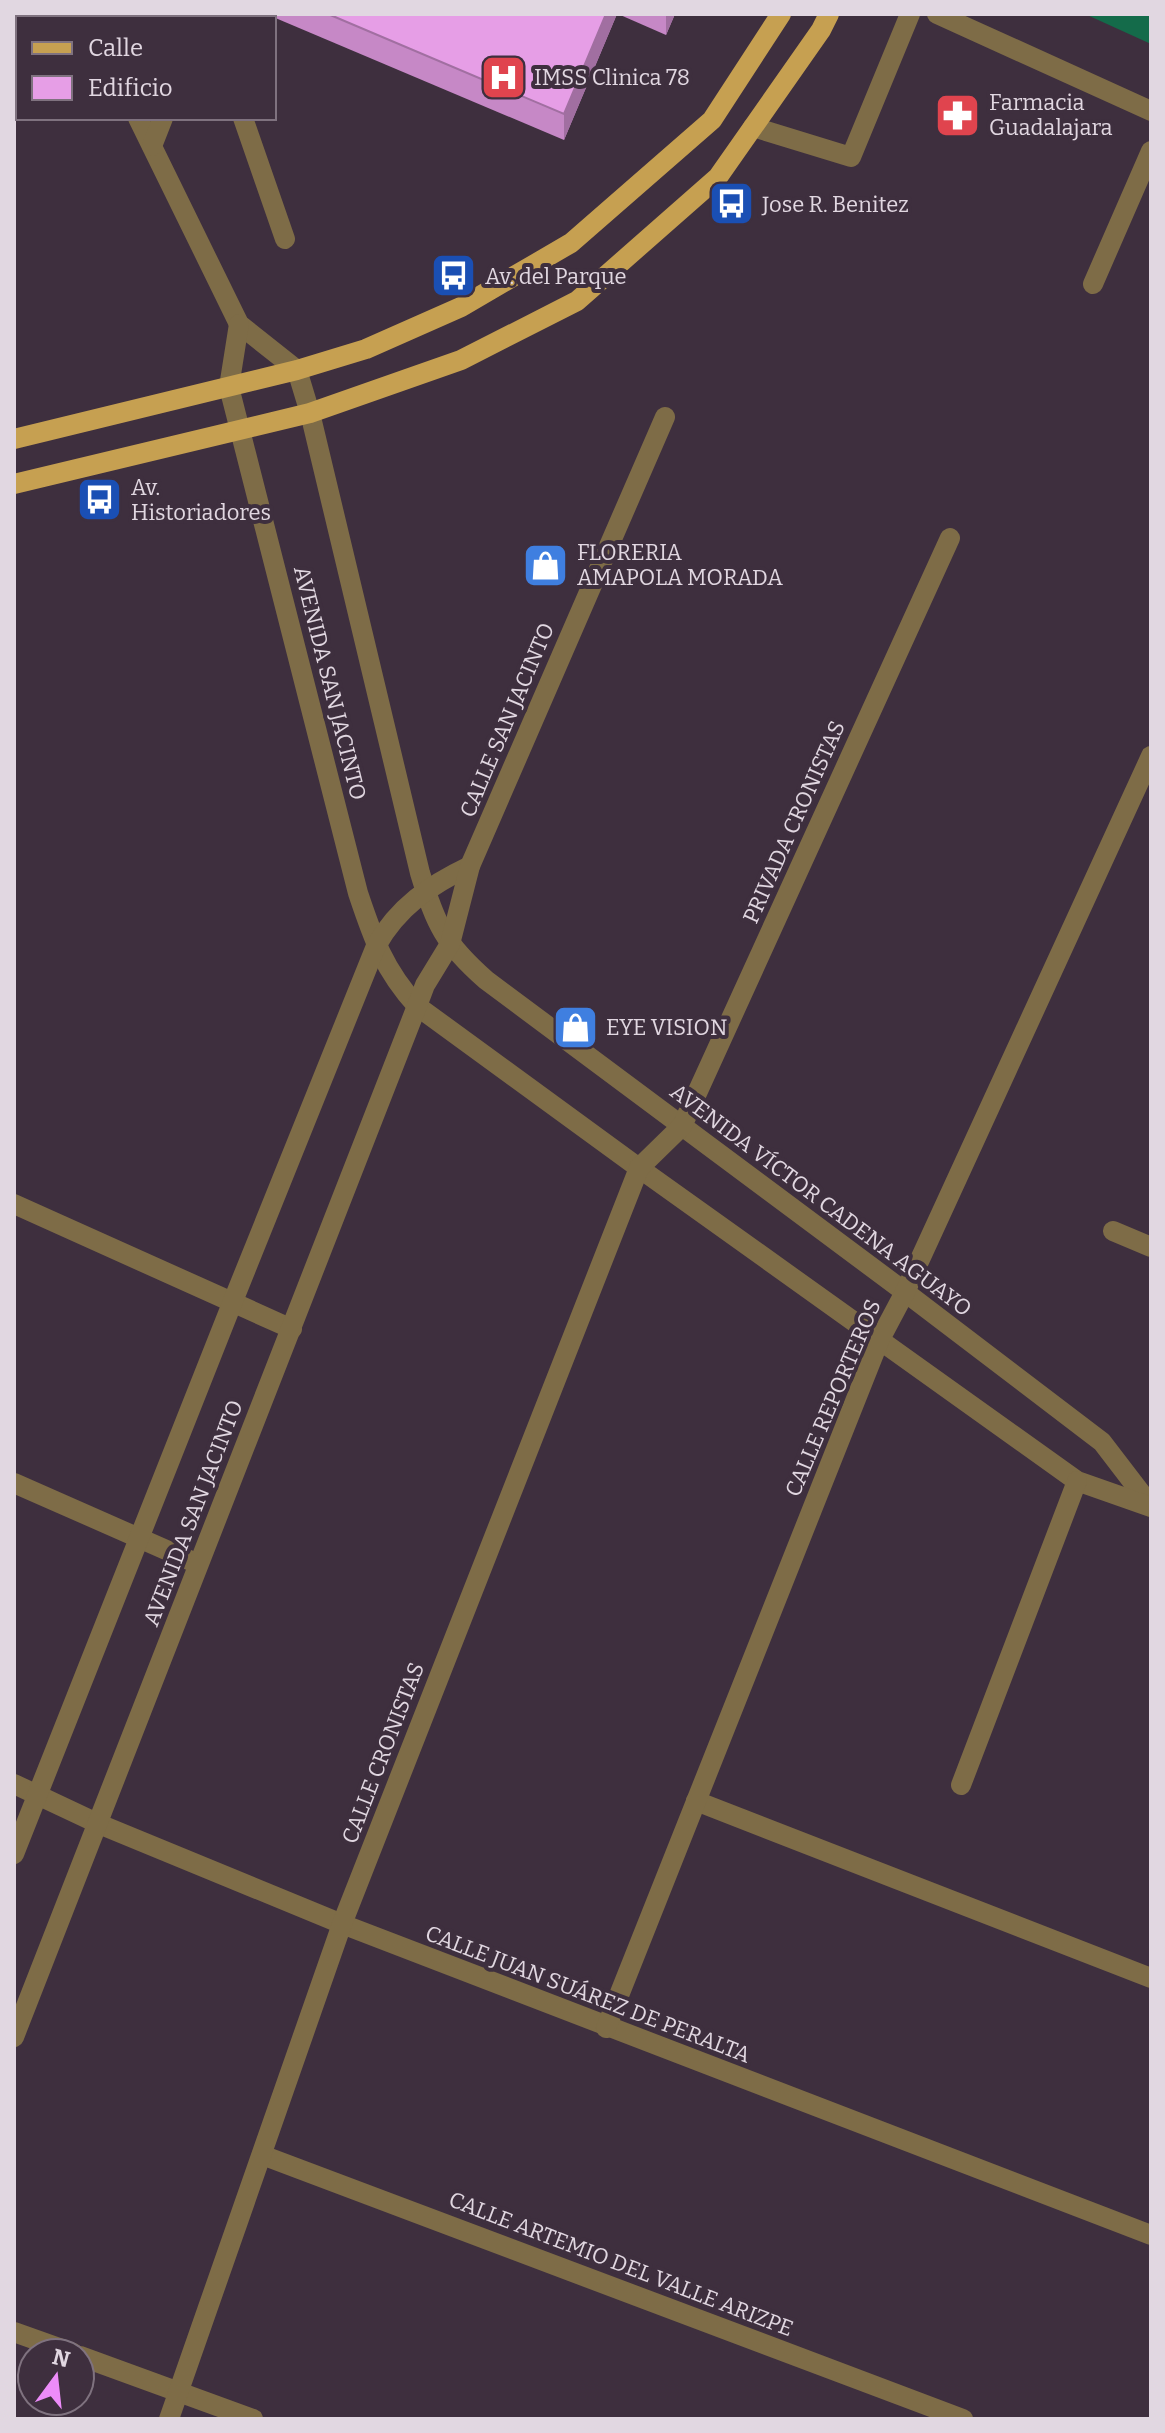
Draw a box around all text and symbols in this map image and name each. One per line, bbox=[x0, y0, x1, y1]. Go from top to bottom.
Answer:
legend bbox=[16, 16, 276, 120]
text: Calle bbox=[88, 34, 143, 62]
hospital icon: IMSS Clinica 78 bbox=[479, 53, 527, 101]
place label: IMSS Clinica 78 bbox=[534, 64, 690, 91]
text: Edificio bbox=[88, 74, 173, 102]
place label: Farmacia Guadalajara bbox=[989, 89, 1113, 141]
pharmacy icon: Farmacia Guadalajara bbox=[934, 91, 982, 139]
bus stop icon: Jose R. Benitez bbox=[707, 180, 755, 228]
place label: Jose R. Benitez bbox=[761, 191, 909, 218]
bus stop icon: Av. del Parque bbox=[430, 252, 478, 300]
place label: Av. del Parque bbox=[485, 263, 627, 290]
place label: Av. Historiadores bbox=[131, 474, 271, 526]
bus stop icon: Av. Historiadores bbox=[76, 476, 124, 524]
place label: FLORERIA AMAPOLA MORADA bbox=[577, 539, 783, 591]
shop icon: FLORERIA AMAPOLA MORADA bbox=[522, 541, 570, 589]
street label: AVENIDA SAN JACINTO bbox=[288, 563, 372, 803]
street label: CALLE SAN JACINTO bbox=[454, 619, 560, 821]
street label: PRIVADA CRONISTAS bbox=[737, 717, 851, 927]
shop icon: EYE VISION bbox=[551, 1003, 599, 1051]
place label: EYE VISION bbox=[606, 1014, 727, 1041]
street label: AVENIDA VÍCTOR CADENA AGUAYO bbox=[665, 1078, 977, 1322]
street label: CALLE REPORTEROS bbox=[779, 1295, 887, 1501]
street label: AVENIDA SAN JACINTO bbox=[137, 1396, 249, 1630]
street label: CALLE CRONISTAS bbox=[336, 1659, 430, 1847]
street label: CALLE JUAN SUÁREZ DE PERALTA bbox=[422, 1919, 755, 2069]
street label: CALLE ARTEMIO DEL VALLE ARIZPE bbox=[445, 2186, 797, 2342]
north arrow bbox=[16, 2337, 96, 2417]
text: N bbox=[49, 2343, 73, 2373]

